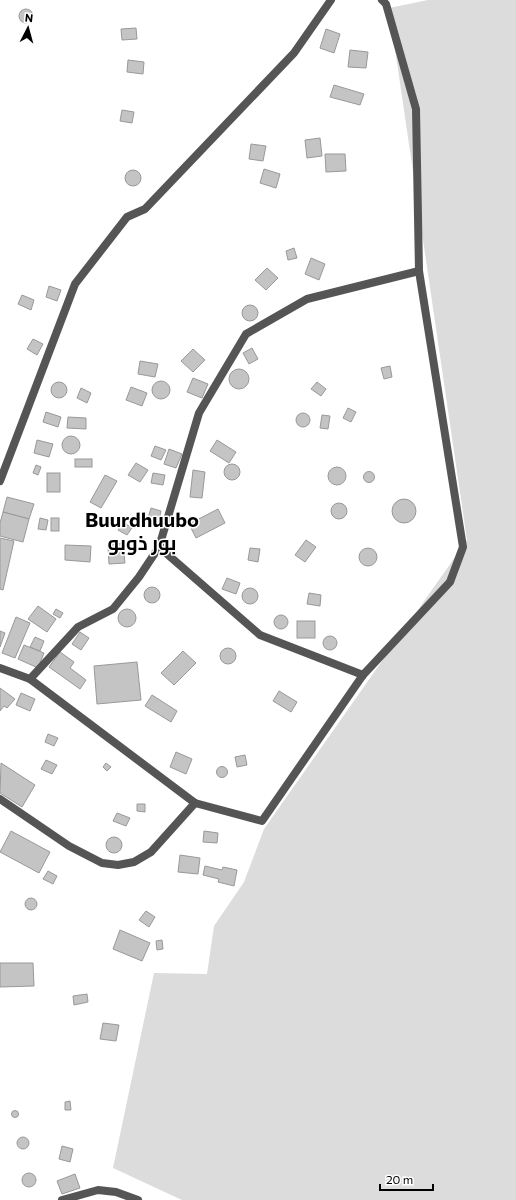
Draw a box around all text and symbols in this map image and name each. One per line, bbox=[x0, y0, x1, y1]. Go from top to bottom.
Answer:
north arrow bbox=[8, 8, 48, 48]
text: N bbox=[24, 11, 34, 24]
district label: Buurdhuubo بور ذوبو bbox=[85, 507, 199, 555]
scale bar bbox=[380, 1166, 433, 1192]
text: 20 m bbox=[386, 1172, 413, 1186]

